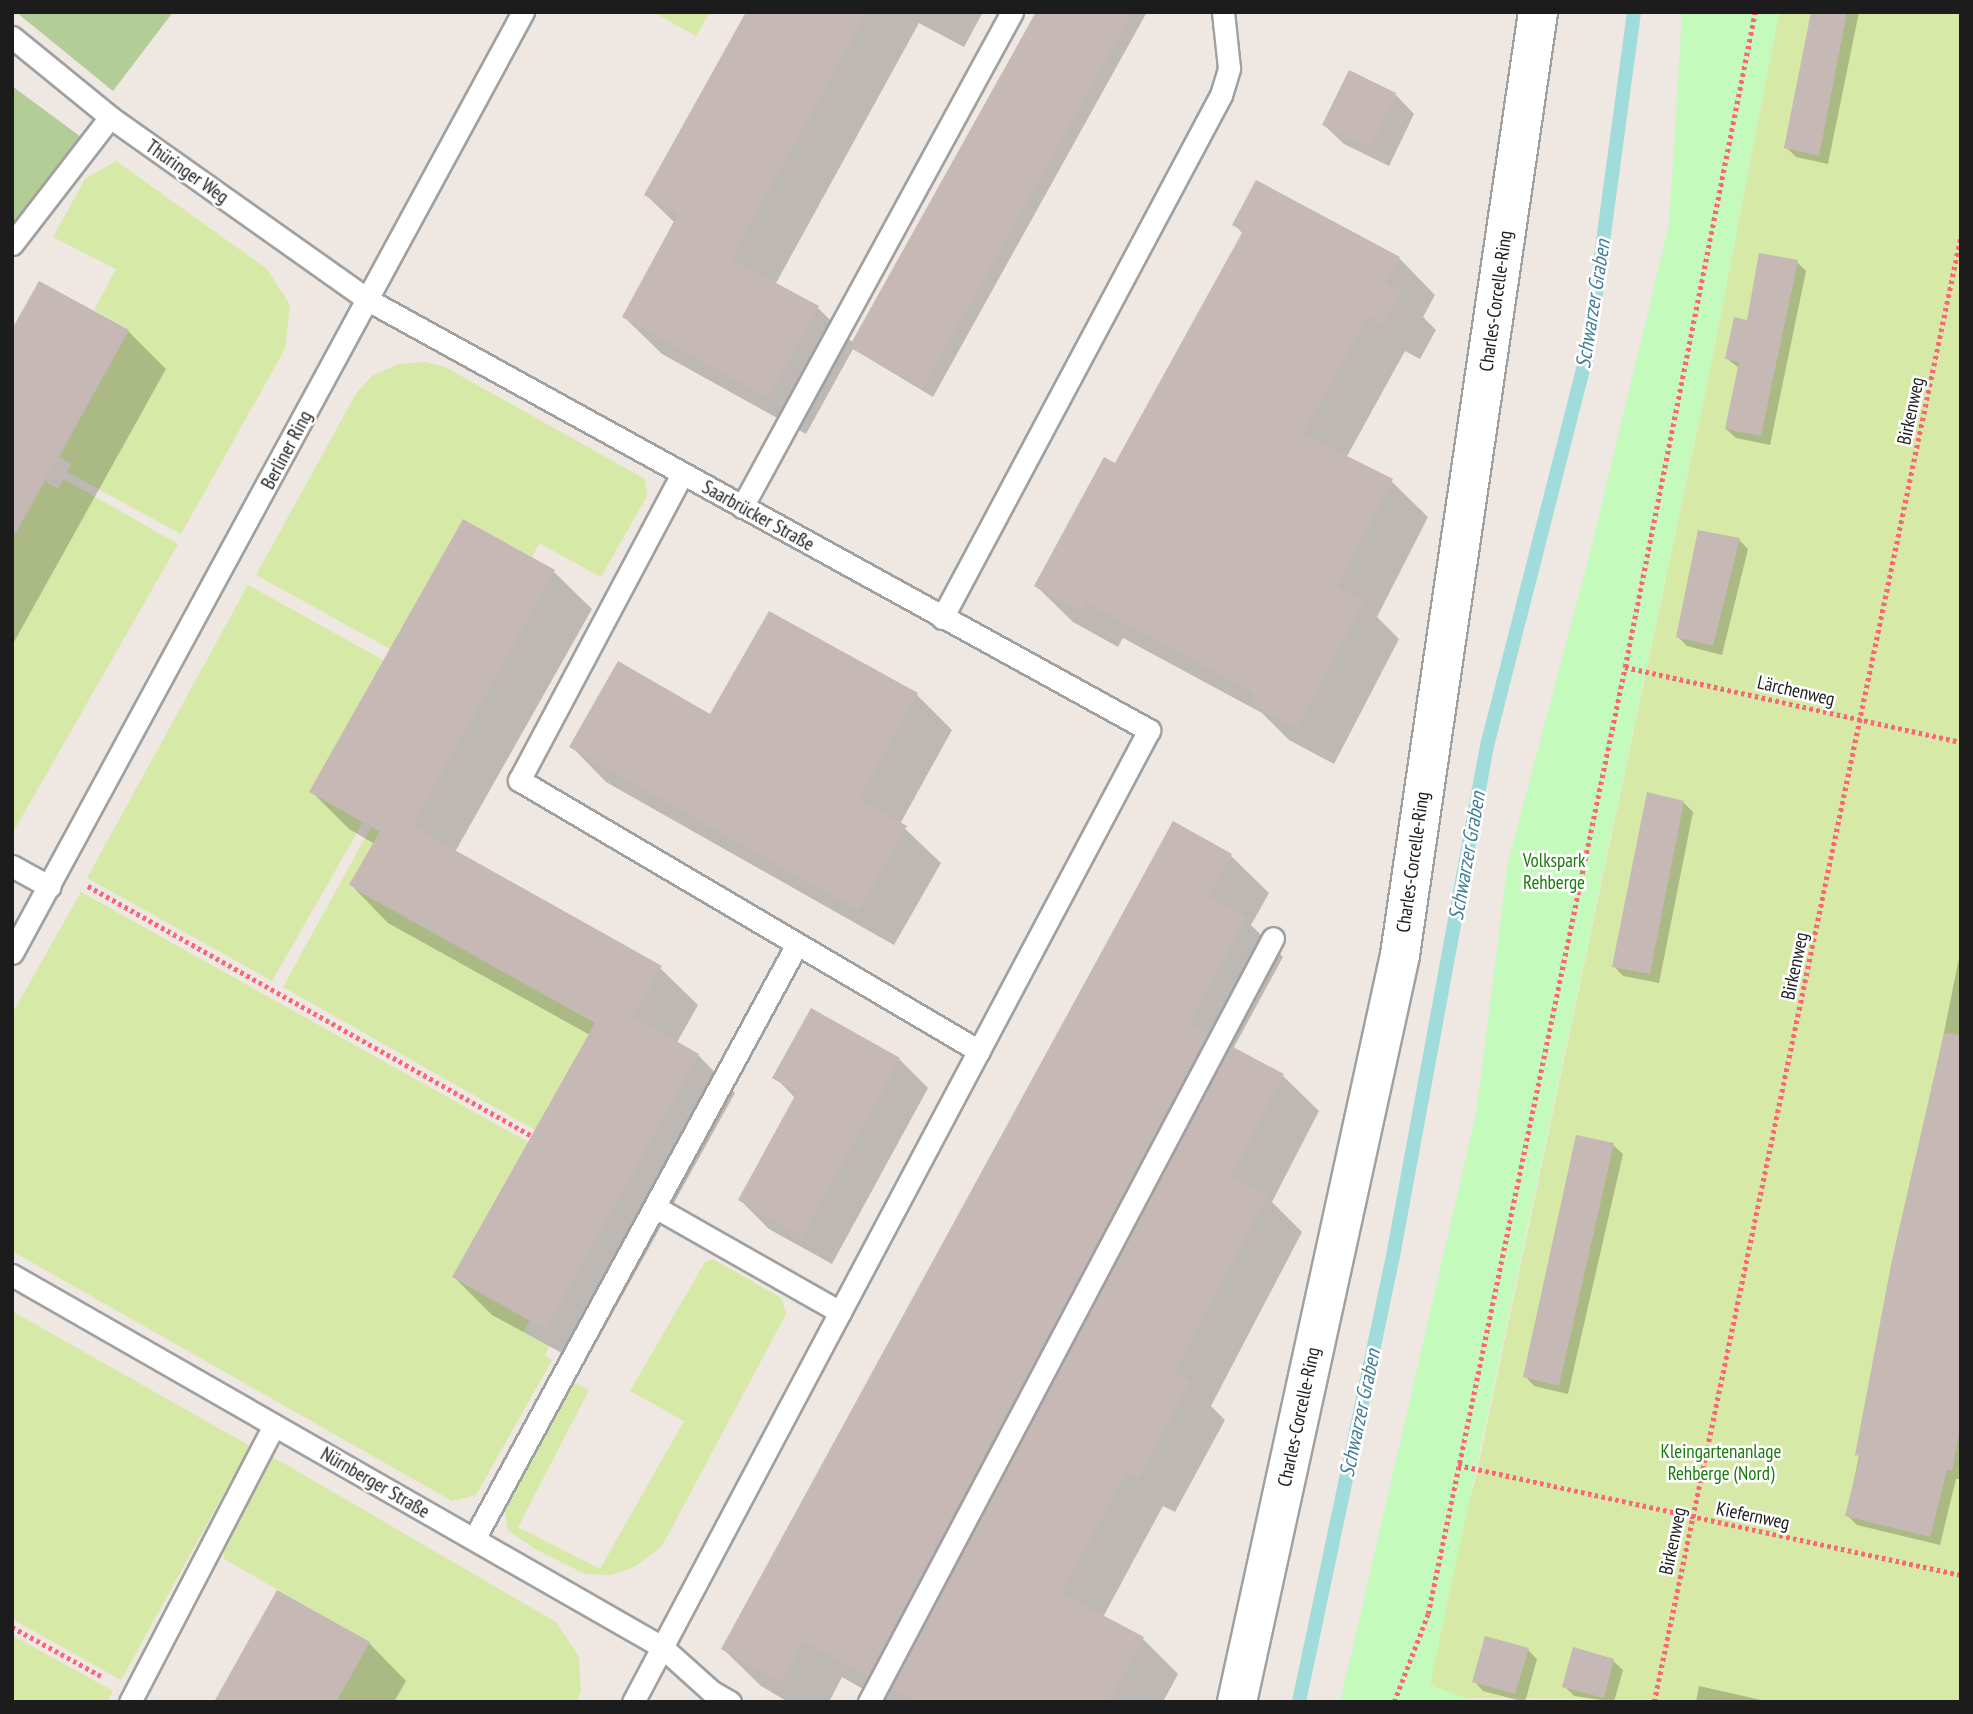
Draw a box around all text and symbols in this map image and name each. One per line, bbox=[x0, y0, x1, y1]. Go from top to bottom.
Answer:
street label: Thüringer Weg bbox=[141, 135, 233, 209]
street label: Charles-Corcelle-Ring bbox=[1475, 229, 1517, 373]
water label: Schwarzer Graben bbox=[1570, 238, 1616, 370]
street label: Birkenweg bbox=[1893, 375, 1929, 447]
street label: Berliner Ring bbox=[257, 407, 317, 493]
street label: Saarbrücker Straße bbox=[698, 476, 818, 556]
street label: Lärchenweg bbox=[1755, 671, 1837, 711]
street label: Charles-Corcelle-Ring bbox=[1392, 790, 1434, 934]
water label: Schwarzer Graben bbox=[1443, 790, 1491, 922]
park label: Volkspark Rehberge bbox=[1523, 850, 1585, 894]
street label: Birkenweg bbox=[1777, 930, 1813, 1002]
street label: Charles-Corcelle-Ring bbox=[1273, 1345, 1325, 1489]
water label: Schwarzer Graben bbox=[1334, 1347, 1386, 1479]
park label: Kleingartenanlage Rehberge (Nord) bbox=[1661, 1441, 1781, 1485]
street label: Nürnberger Straße bbox=[317, 1443, 433, 1523]
street label: Kiefernweg bbox=[1714, 1497, 1792, 1535]
street label: Birkenweg bbox=[1655, 1505, 1691, 1577]

